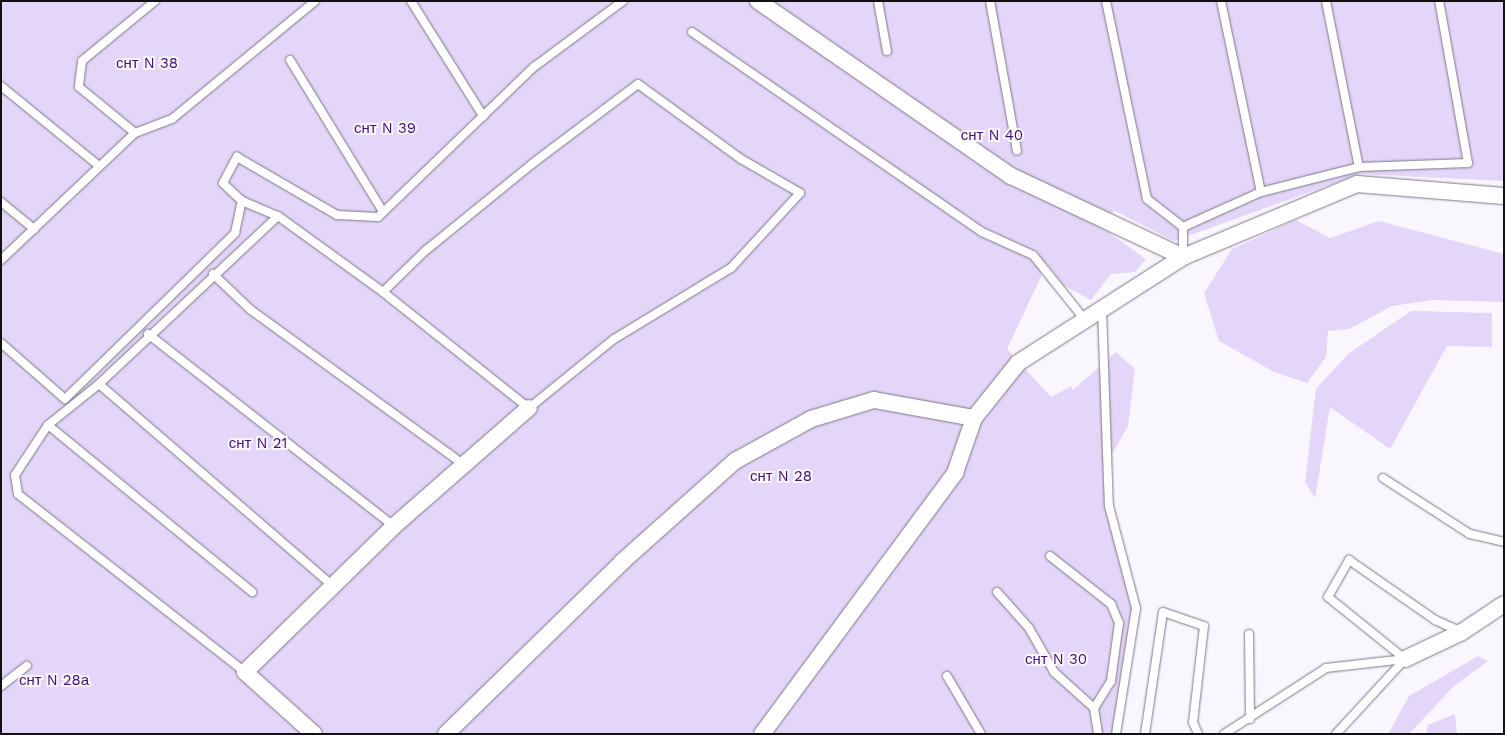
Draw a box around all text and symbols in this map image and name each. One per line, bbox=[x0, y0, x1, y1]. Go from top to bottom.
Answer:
park label: снт N 38 bbox=[116, 55, 178, 73]
park label: снт N 39 bbox=[354, 120, 416, 138]
park label: снт N 40 bbox=[961, 127, 1023, 145]
park label: снт N 21 bbox=[229, 435, 287, 453]
park label: снт N 28 bbox=[750, 468, 812, 486]
park label: снт N 30 bbox=[1025, 651, 1087, 669]
park label: снт N 28а bbox=[19, 672, 89, 690]

